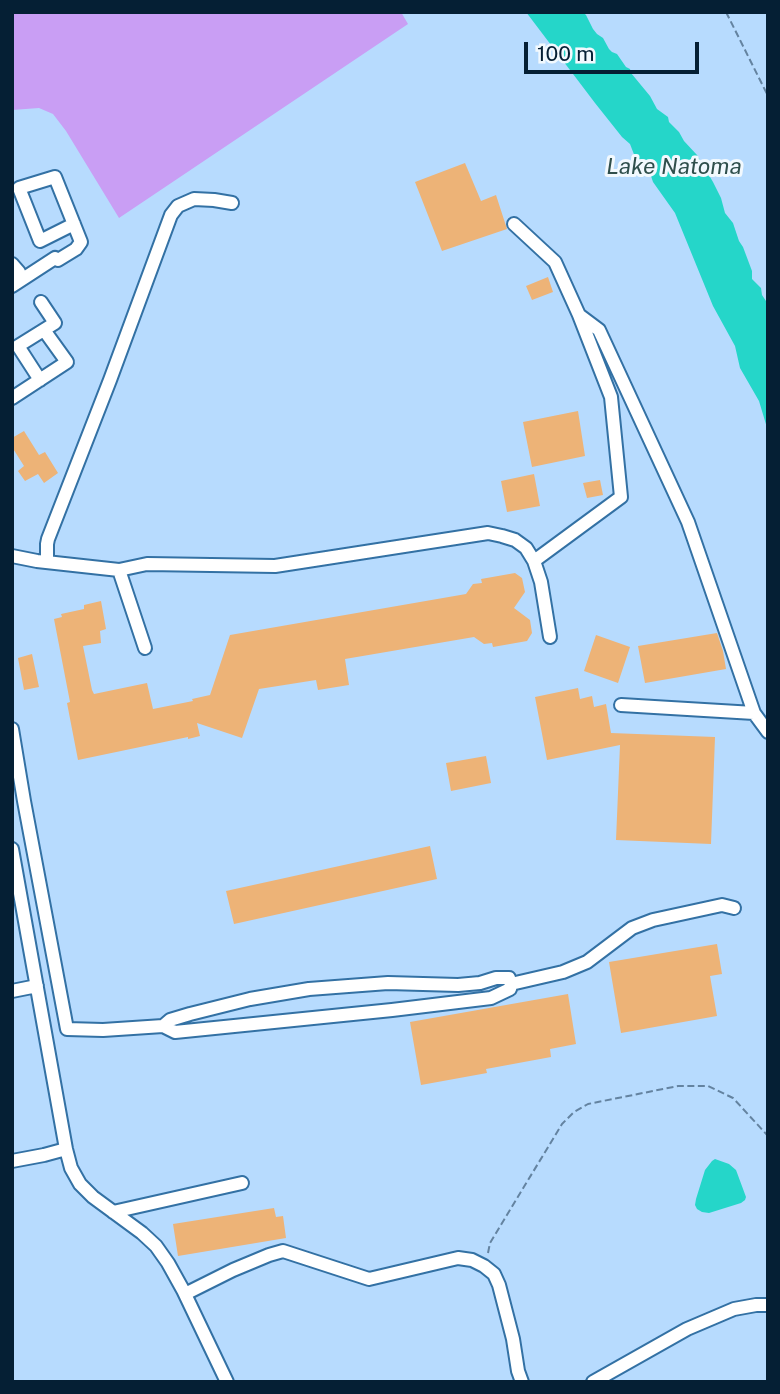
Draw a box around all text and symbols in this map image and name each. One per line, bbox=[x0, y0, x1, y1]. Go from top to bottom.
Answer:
scale bar bbox=[528, 28, 703, 72]
text: 100 m bbox=[537, 41, 594, 66]
water label: Lake Natoma bbox=[606, 153, 742, 181]

